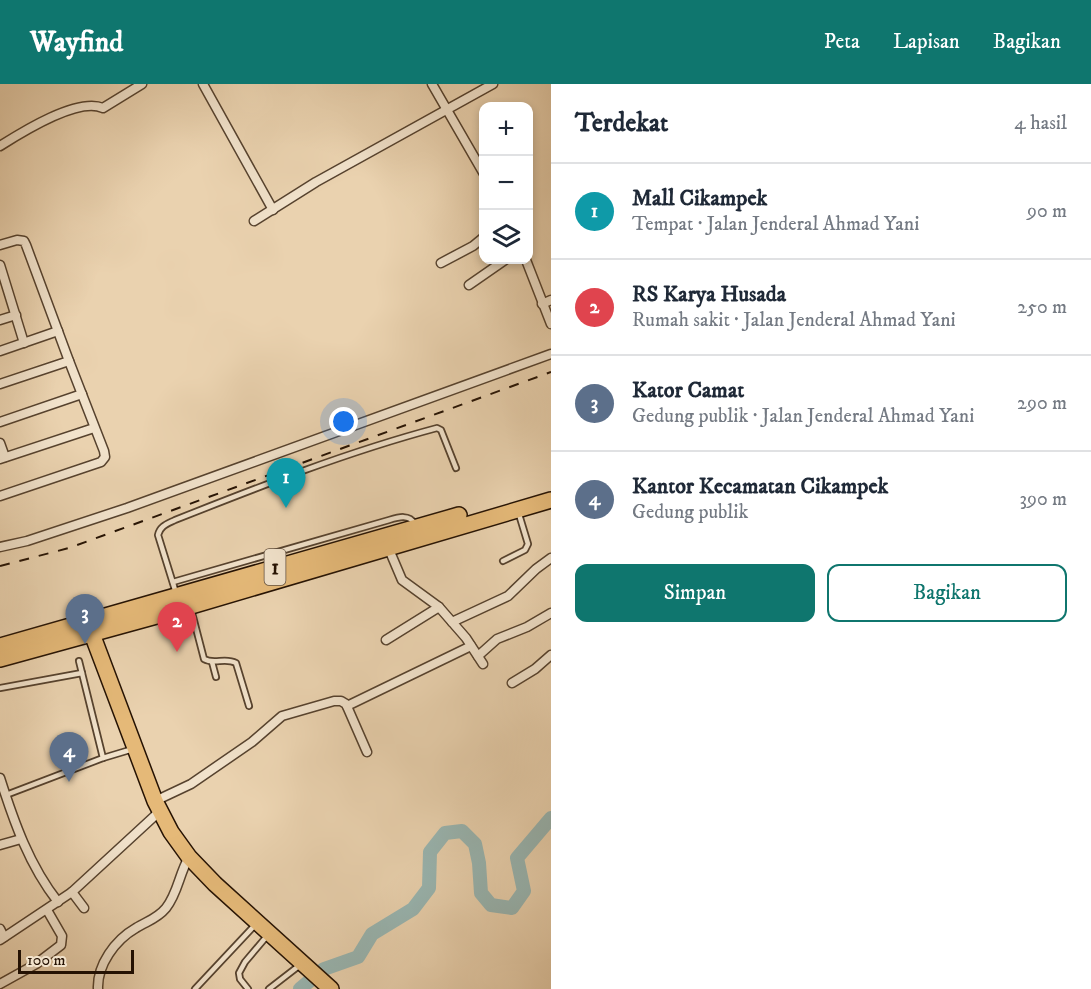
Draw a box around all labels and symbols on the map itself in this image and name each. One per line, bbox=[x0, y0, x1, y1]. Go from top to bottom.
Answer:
your location bbox=[329, 407, 358, 436]
pin: 1 bbox=[266, 458, 306, 508]
road number: 1 bbox=[264, 549, 286, 585]
pin: 3 bbox=[66, 594, 104, 644]
pin: 2 bbox=[158, 602, 196, 652]
pin: 4 bbox=[50, 732, 88, 782]
scale bar bbox=[18, 947, 134, 974]

